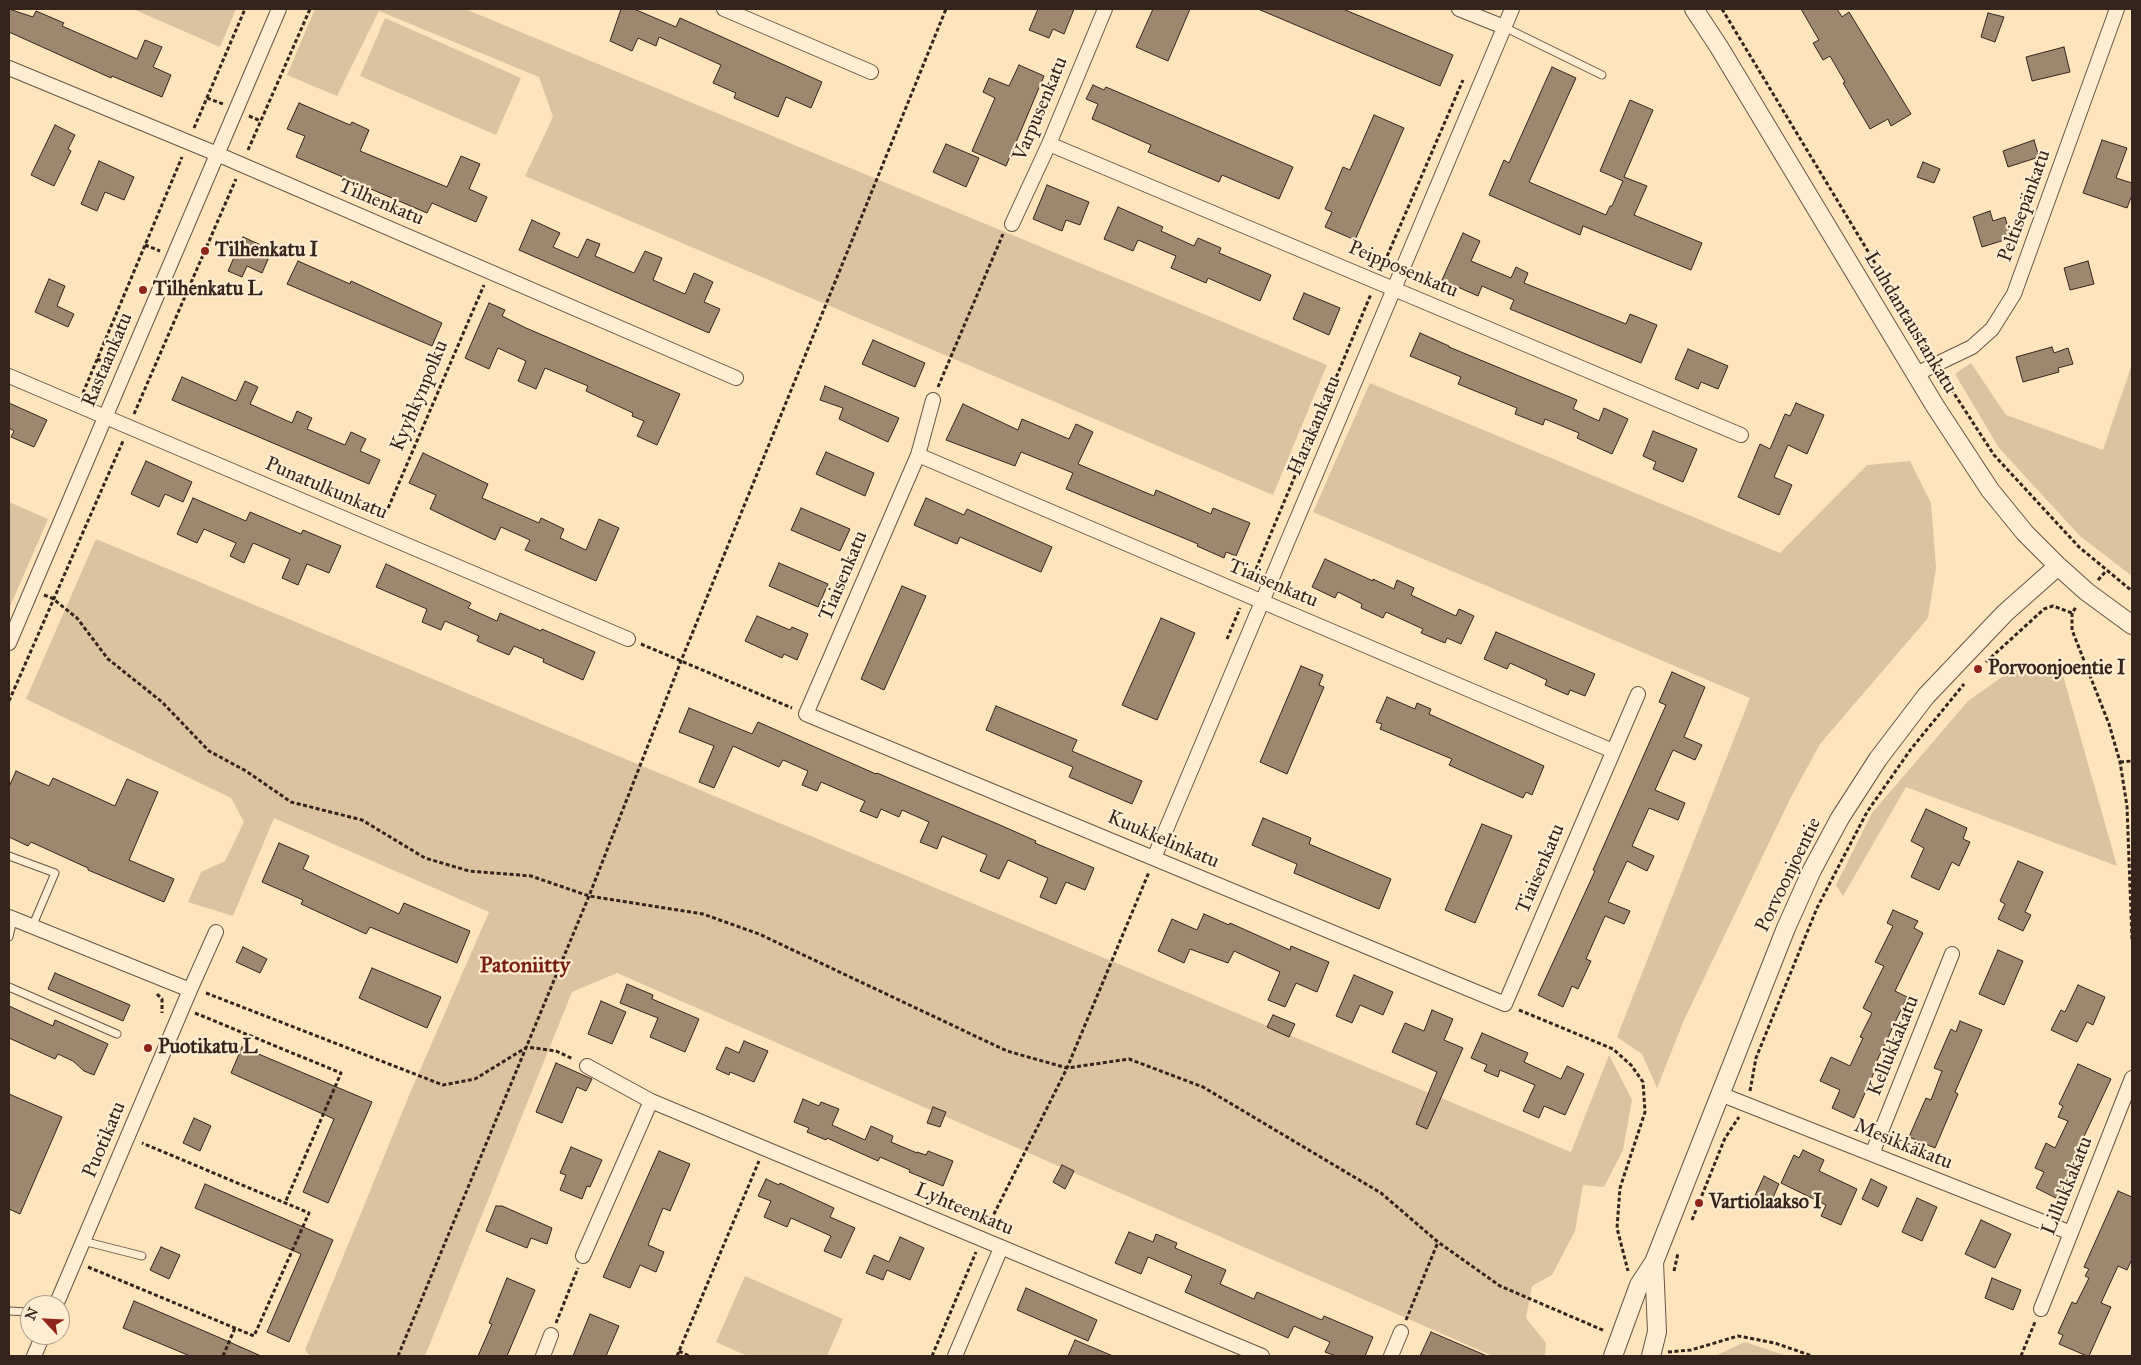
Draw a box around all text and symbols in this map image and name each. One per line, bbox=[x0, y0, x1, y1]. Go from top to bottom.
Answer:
street label: Varpusenkatu bbox=[1008, 53, 1074, 165]
street label: Peltisepänkatu bbox=[1994, 147, 2056, 265]
street label: Tilhenkatu bbox=[335, 174, 427, 232]
street label: Peipposenkatu bbox=[1344, 236, 1462, 304]
place label: Tilhenkatu I bbox=[215, 239, 318, 263]
marker: Tilhenkatu I bbox=[199, 245, 211, 257]
street label: Luhdantaustankatu bbox=[1858, 248, 1962, 398]
place label: Tilhenkatu L bbox=[153, 278, 262, 302]
marker: Tilhenkatu L bbox=[137, 284, 149, 296]
street label: Rastaankatu bbox=[77, 309, 139, 411]
street label: Kyyhkynpolku bbox=[386, 337, 454, 455]
street label: Harakankatu bbox=[1283, 373, 1347, 479]
street label: Punatulkunkatu bbox=[261, 452, 391, 526]
street label: Tiaisenkatu bbox=[814, 528, 874, 624]
street label: Tiaisenkatu bbox=[1225, 554, 1321, 614]
place label: Porvoonjoentie I bbox=[1988, 657, 2125, 681]
marker: Porvoonjoentie I bbox=[1972, 663, 1984, 675]
street label: Kuukkelinkatu bbox=[1103, 806, 1223, 874]
street label: Porvoonjoentie bbox=[1751, 814, 1827, 936]
street label: Tiaisenkatu bbox=[1511, 821, 1571, 917]
district label: Patoniitty bbox=[480, 954, 570, 980]
street label: Kellukkakatu bbox=[1863, 992, 1925, 1100]
place label: Puotikatu L bbox=[158, 1036, 257, 1060]
marker: Puotikatu L bbox=[142, 1042, 154, 1054]
street label: Puotikatu bbox=[78, 1098, 132, 1182]
street label: Mesikkäkatu bbox=[1850, 1114, 1956, 1176]
street label: Lillukkakatu bbox=[2037, 1133, 2099, 1239]
street label: Lyhteenkatu bbox=[911, 1178, 1017, 1242]
place label: Vartiolaakso I bbox=[1709, 1191, 1822, 1215]
marker: Vartiolaakso I bbox=[1693, 1197, 1705, 1209]
north arrow bbox=[20, 1295, 70, 1345]
text: N bbox=[22, 1305, 42, 1323]

